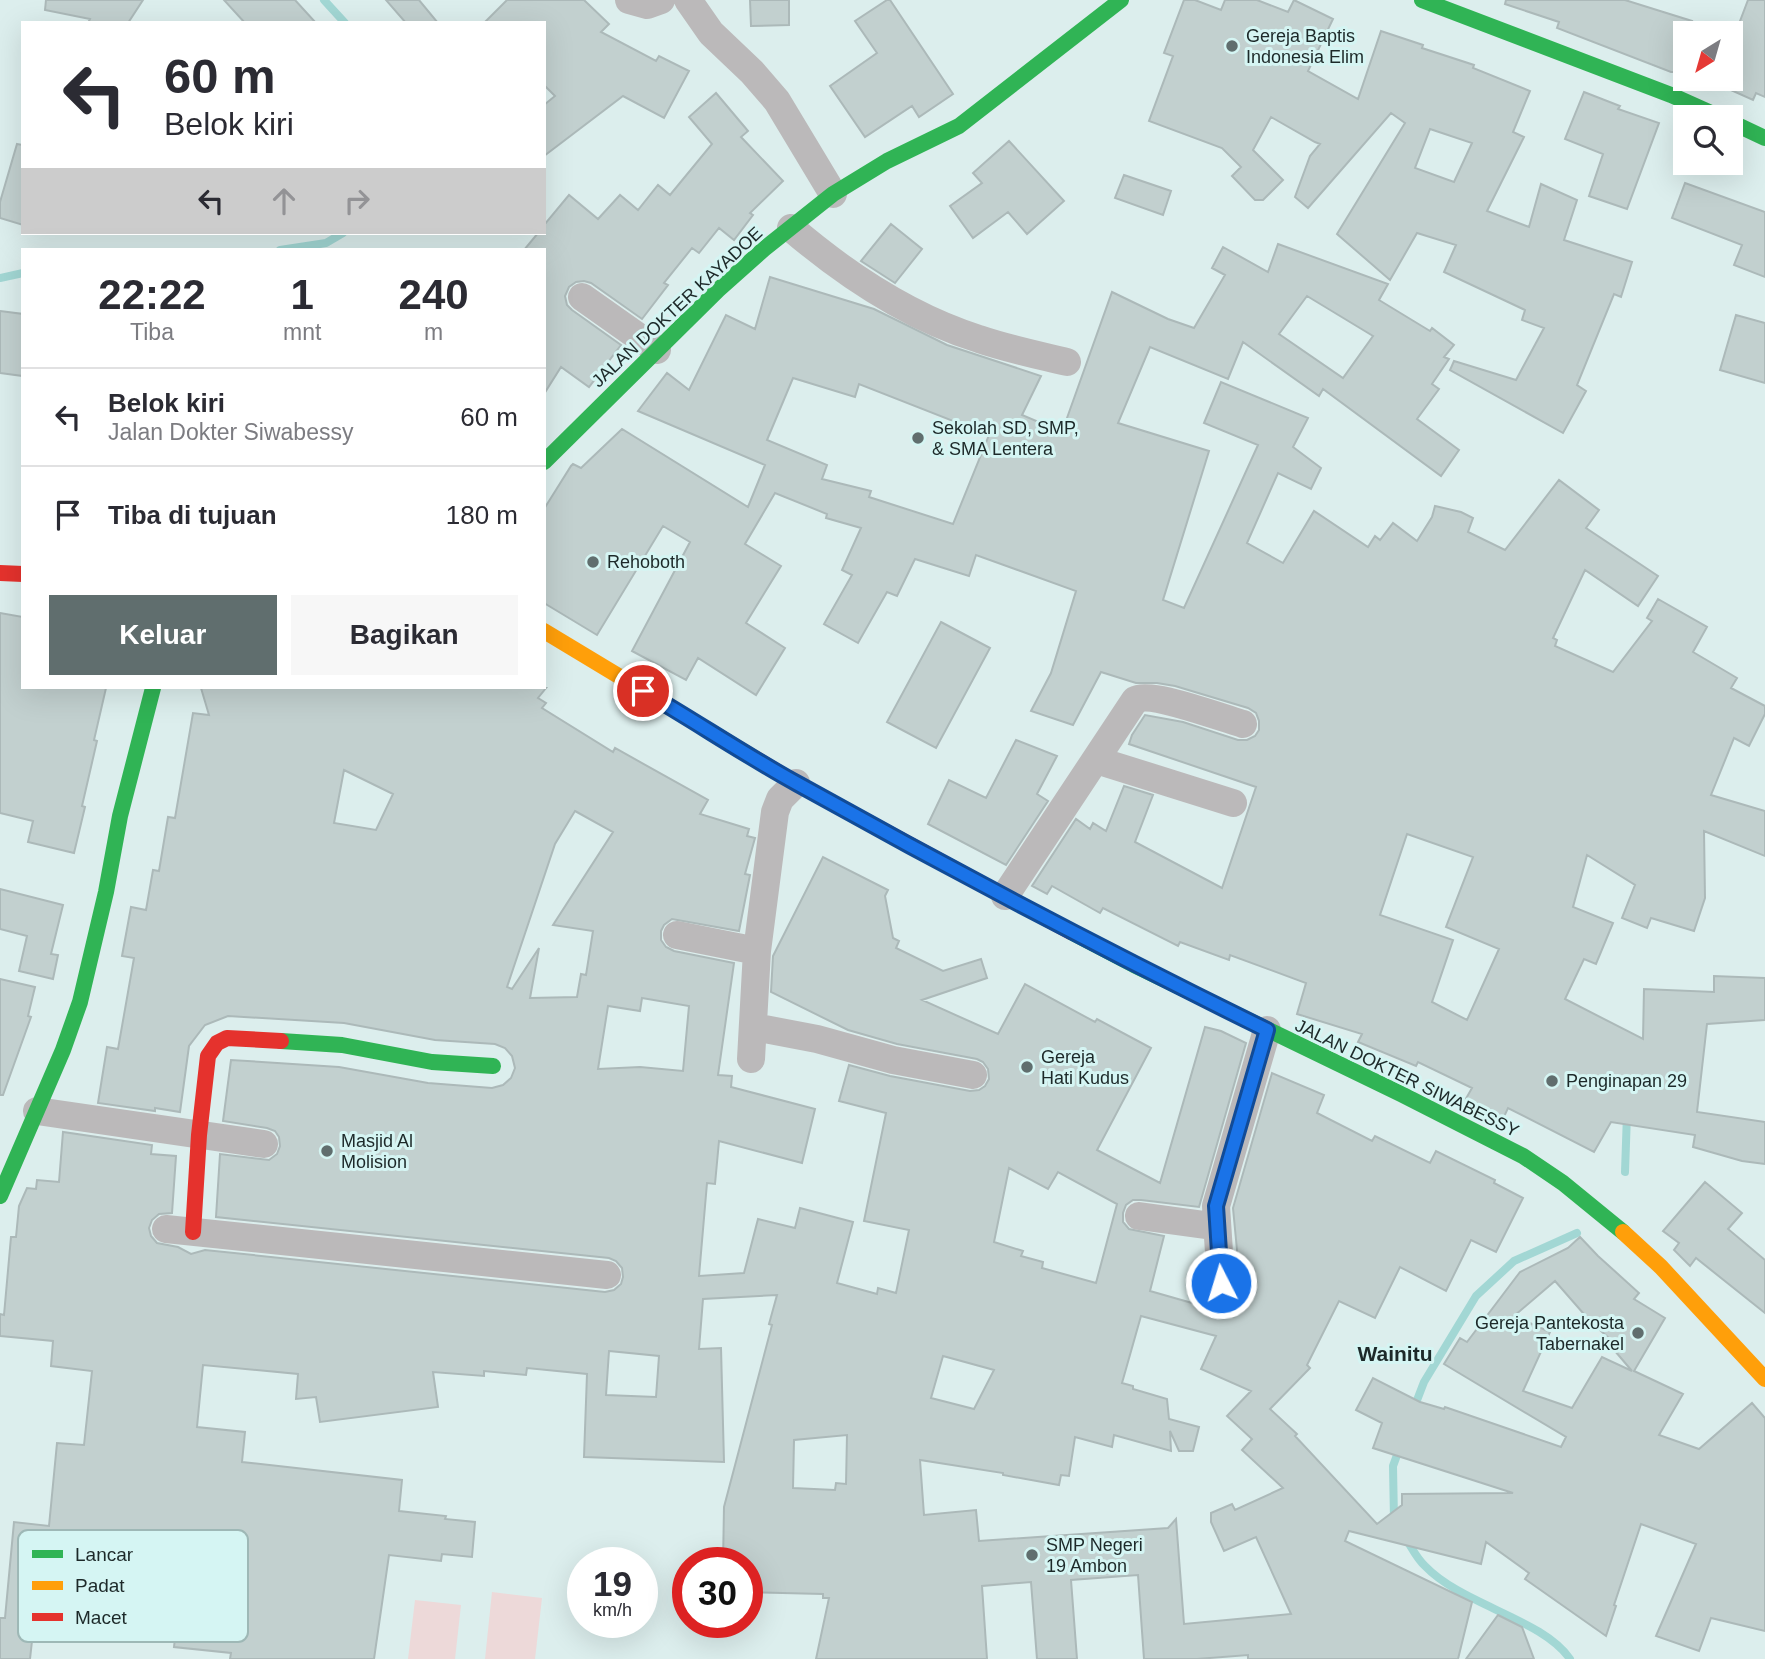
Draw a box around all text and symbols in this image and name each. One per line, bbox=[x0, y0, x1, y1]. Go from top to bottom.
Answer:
north arrow bbox=[1673, 21, 1743, 91]
map controls bbox=[1673, 21, 1743, 175]
place label: Gereja Baptis Indonesia Elim bbox=[1246, 26, 1364, 67]
marker: Gereja Baptis Indonesia Elim bbox=[1224, 38, 1240, 54]
icon: left bbox=[49, 49, 140, 140]
text: 60 m bbox=[164, 49, 276, 103]
button: search bbox=[1673, 105, 1743, 175]
text: Belok kiri bbox=[164, 106, 294, 142]
icon: left bbox=[192, 182, 230, 220]
icon: ahead bbox=[265, 182, 303, 220]
icon: right bbox=[338, 182, 376, 220]
street label: JALAN DOKTER KAYADOE bbox=[588, 223, 766, 391]
text: 22:22 bbox=[98, 271, 206, 318]
text: 1 bbox=[290, 271, 314, 318]
text: 240 bbox=[399, 271, 469, 318]
text: Tiba bbox=[130, 319, 174, 345]
text: mnt bbox=[283, 319, 321, 345]
text: m bbox=[424, 319, 443, 345]
text: Belok kiri bbox=[108, 388, 225, 418]
icon: left bbox=[49, 398, 87, 436]
text: 60 m bbox=[460, 402, 518, 432]
place label: Sekolah SD, SMP, & SMA Lentera bbox=[932, 418, 1079, 459]
text: Jalan Dokter Siwabessy bbox=[108, 419, 353, 445]
marker: Sekolah SD, SMP, & SMA Lentera bbox=[910, 430, 926, 446]
icon: arrive bbox=[49, 496, 87, 534]
text: Tiba di tujuan bbox=[108, 500, 277, 530]
text: 180 m bbox=[446, 500, 518, 530]
place label: Rehoboth bbox=[607, 552, 685, 572]
marker: Rehoboth bbox=[585, 554, 601, 570]
button: Keluar bbox=[49, 595, 277, 675]
button: Bagikan bbox=[291, 595, 518, 675]
pin bbox=[613, 661, 673, 721]
icon: arrive bbox=[624, 672, 662, 710]
street label: JALAN DOKTER SIWABESSY bbox=[1292, 1015, 1522, 1141]
place label: Gereja Hati Kudus bbox=[1041, 1047, 1129, 1088]
marker: Gereja Hati Kudus bbox=[1019, 1059, 1035, 1075]
place label: Penginapan 29 bbox=[1566, 1071, 1687, 1091]
marker: Penginapan 29 bbox=[1544, 1073, 1560, 1089]
place label: Masjid Al Molision bbox=[341, 1131, 413, 1172]
marker: Masjid Al Molision bbox=[319, 1143, 335, 1159]
position arrow bbox=[1184, 1246, 1258, 1320]
place label: Gereja Pantekosta Tabernakel bbox=[1475, 1313, 1625, 1354]
marker: Gereja Pantekosta Tabernakel bbox=[1630, 1325, 1646, 1341]
district label: Wainitu bbox=[1357, 1342, 1433, 1365]
legend bbox=[18, 1530, 248, 1642]
place label: SMP Negeri 19 Ambon bbox=[1046, 1535, 1143, 1576]
text: Lancar bbox=[75, 1544, 134, 1565]
speed limit sign: 30 bbox=[672, 1547, 763, 1638]
marker: SMP Negeri 19 Ambon bbox=[1024, 1547, 1040, 1563]
text: 19 bbox=[593, 1564, 632, 1603]
text: Padat bbox=[75, 1575, 125, 1596]
text: km/h bbox=[593, 1600, 632, 1620]
text: Macet bbox=[75, 1607, 127, 1628]

